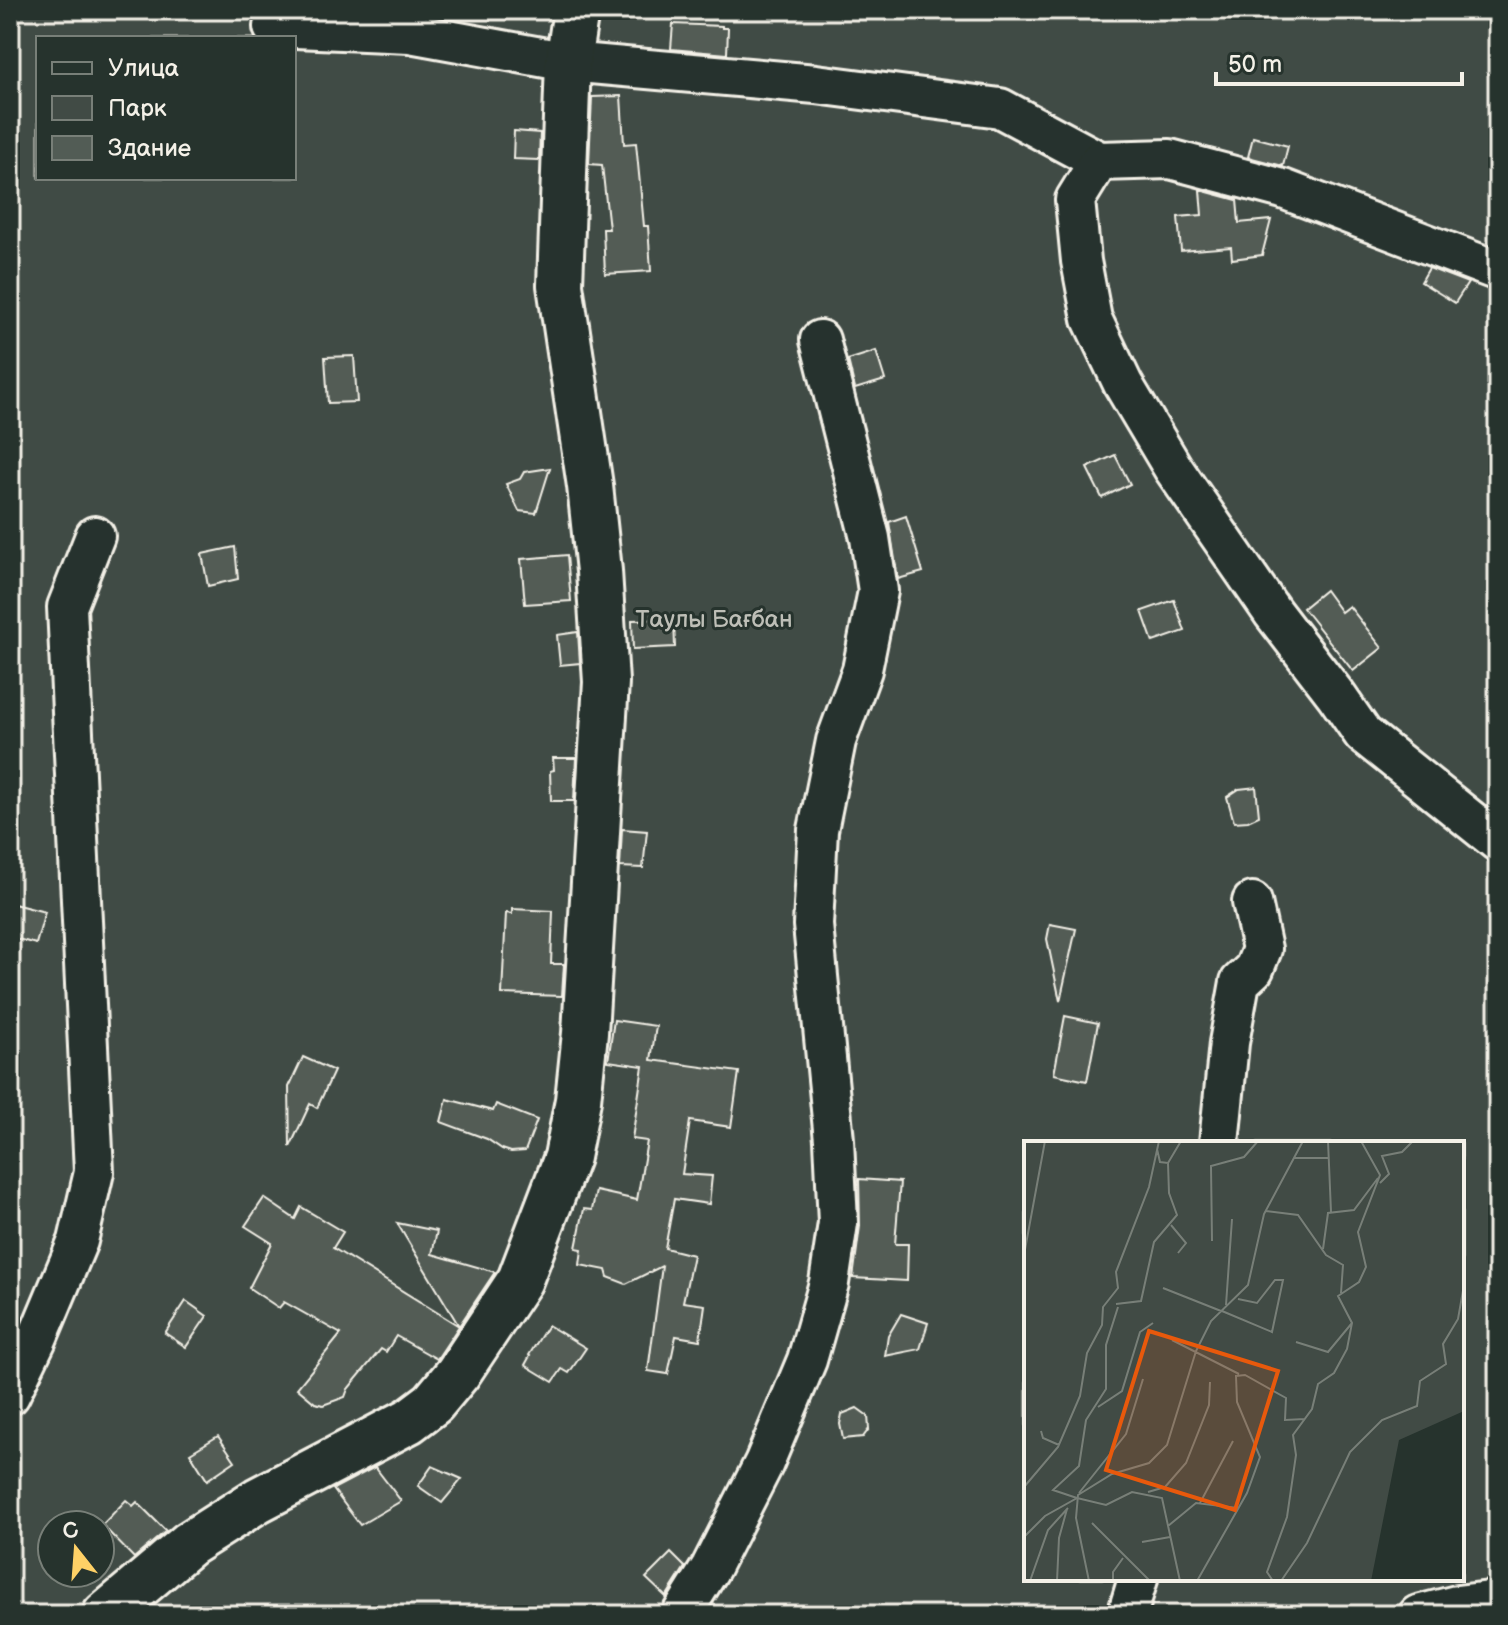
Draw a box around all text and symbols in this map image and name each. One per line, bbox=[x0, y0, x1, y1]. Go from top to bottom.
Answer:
legend bbox=[36, 36, 296, 180]
scale bar bbox=[1216, 36, 1462, 86]
text: 50 m bbox=[1228, 50, 1282, 79]
text: Улица bbox=[108, 54, 179, 83]
text: Парк bbox=[108, 94, 167, 123]
text: Здание bbox=[108, 134, 191, 163]
park label: Таулы Бағбан bbox=[636, 605, 792, 634]
inset map bbox=[1024, 1141, 1464, 1581]
north arrow bbox=[36, 1509, 116, 1589]
text: С bbox=[59, 1516, 82, 1546]

